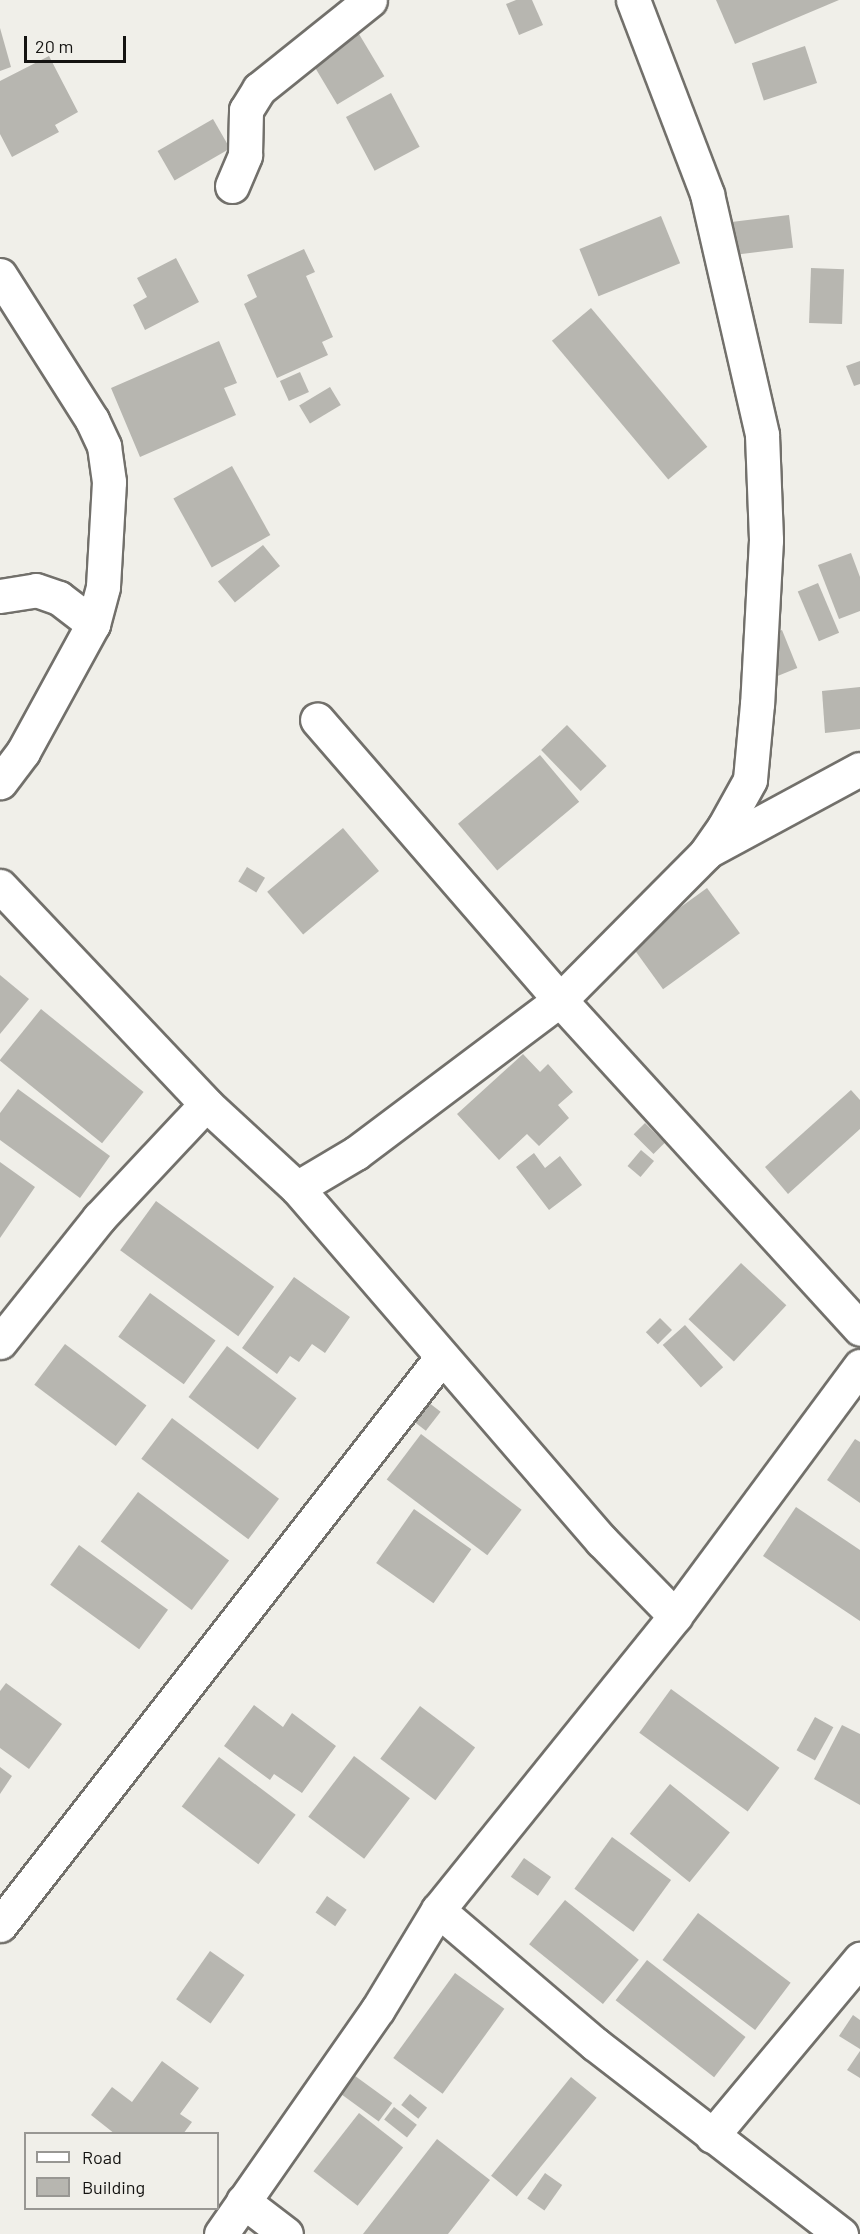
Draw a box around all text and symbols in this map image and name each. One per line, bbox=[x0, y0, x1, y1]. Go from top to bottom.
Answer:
scale bar bbox=[27, 24, 129, 62]
text: 20 m bbox=[35, 35, 73, 57]
legend bbox=[24, 2132, 219, 2210]
text: Road bbox=[82, 2146, 122, 2168]
text: Building bbox=[82, 2176, 145, 2198]

